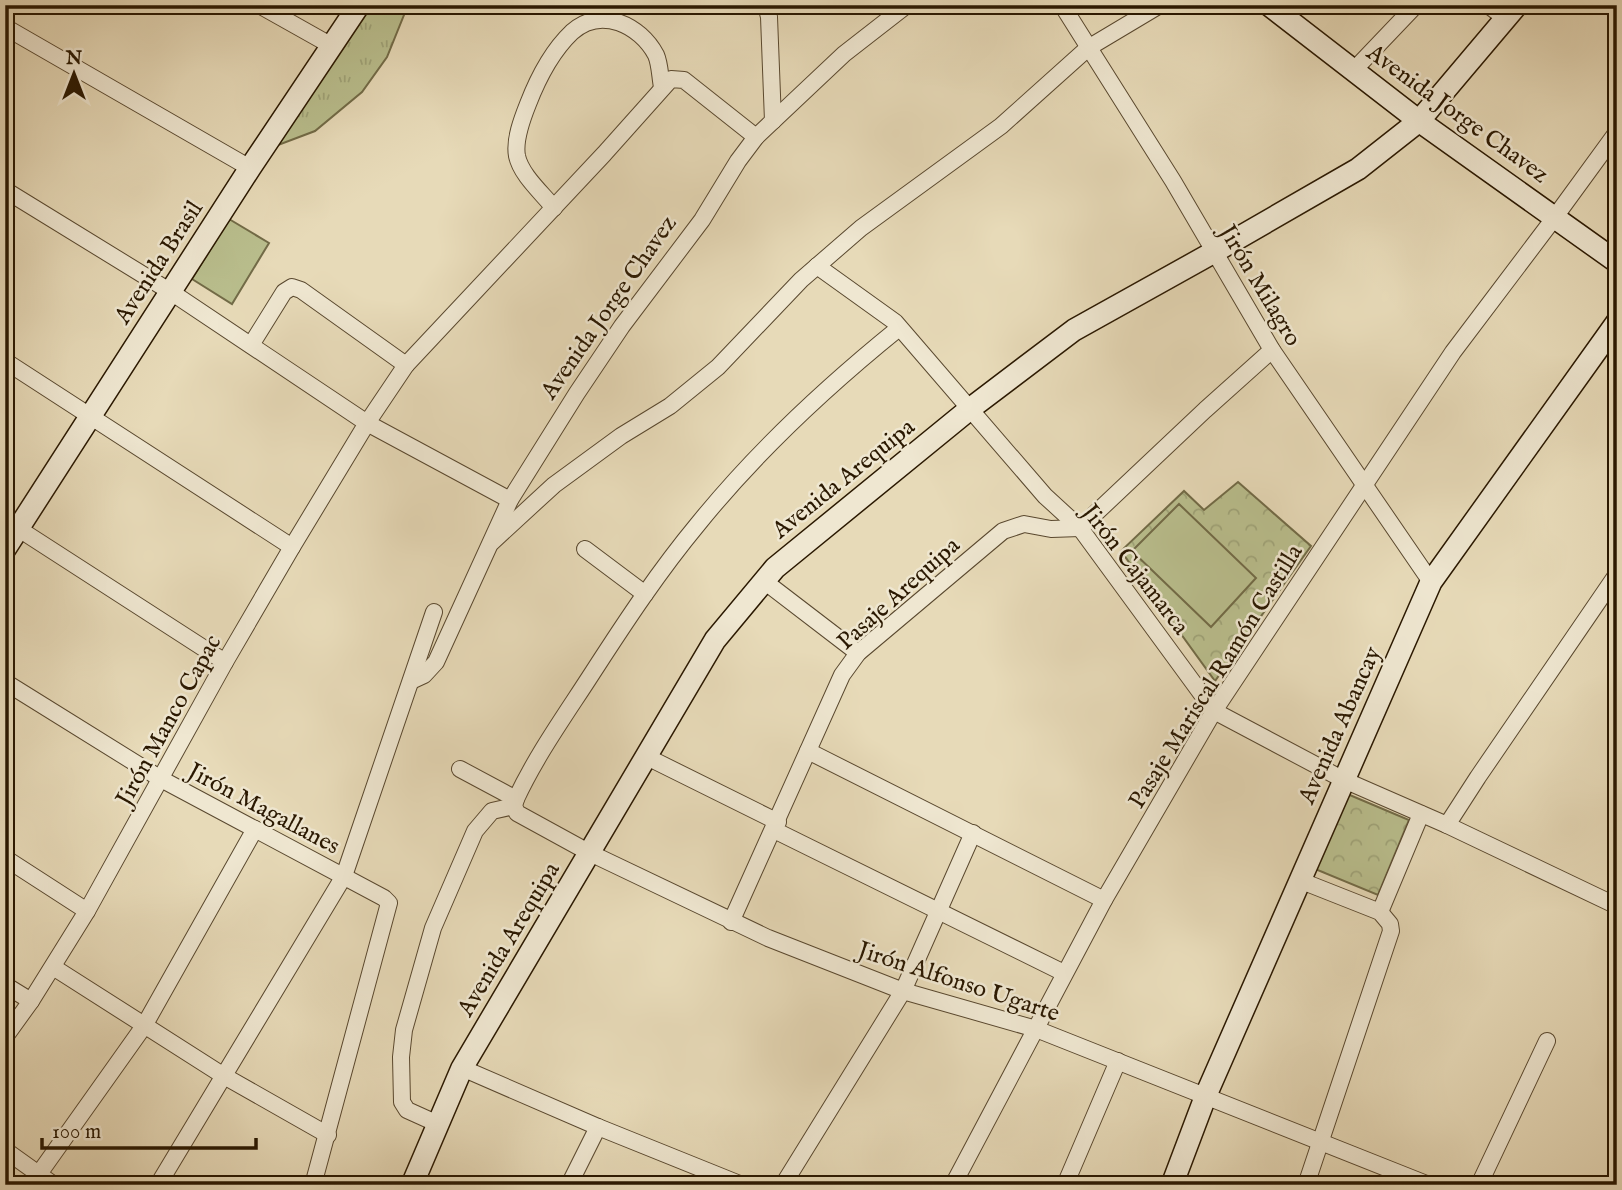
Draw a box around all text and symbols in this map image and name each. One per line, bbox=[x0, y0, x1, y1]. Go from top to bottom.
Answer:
street label: Avenida Jorge Chavez bbox=[1359, 37, 1554, 191]
north arrow bbox=[38, 38, 108, 108]
text: N bbox=[65, 47, 83, 71]
street label: Avenida Brasil bbox=[107, 195, 211, 331]
street label: Avenida Jorge Chavez bbox=[534, 210, 684, 407]
street label: Jirón Milagro bbox=[1210, 217, 1308, 352]
street label: Avenida Arequipa bbox=[765, 412, 922, 547]
street label: Jirón Cajamarca bbox=[1072, 496, 1196, 642]
street label: Pasaje Arequipa bbox=[831, 530, 967, 657]
street label: Pasaje Mariscal Ramón Castilla bbox=[1122, 538, 1311, 815]
street label: Jirón Manco Capac bbox=[108, 630, 229, 814]
street label: Avenida Abancay bbox=[1291, 642, 1389, 810]
street label: Jirón Magallanes bbox=[179, 755, 345, 862]
street label: Avenida Arequipa bbox=[450, 856, 568, 1024]
street label: Jirón Alfonso Ugarte bbox=[851, 934, 1063, 1030]
scale bar bbox=[42, 1106, 256, 1150]
text: 100 m bbox=[52, 1119, 101, 1146]

